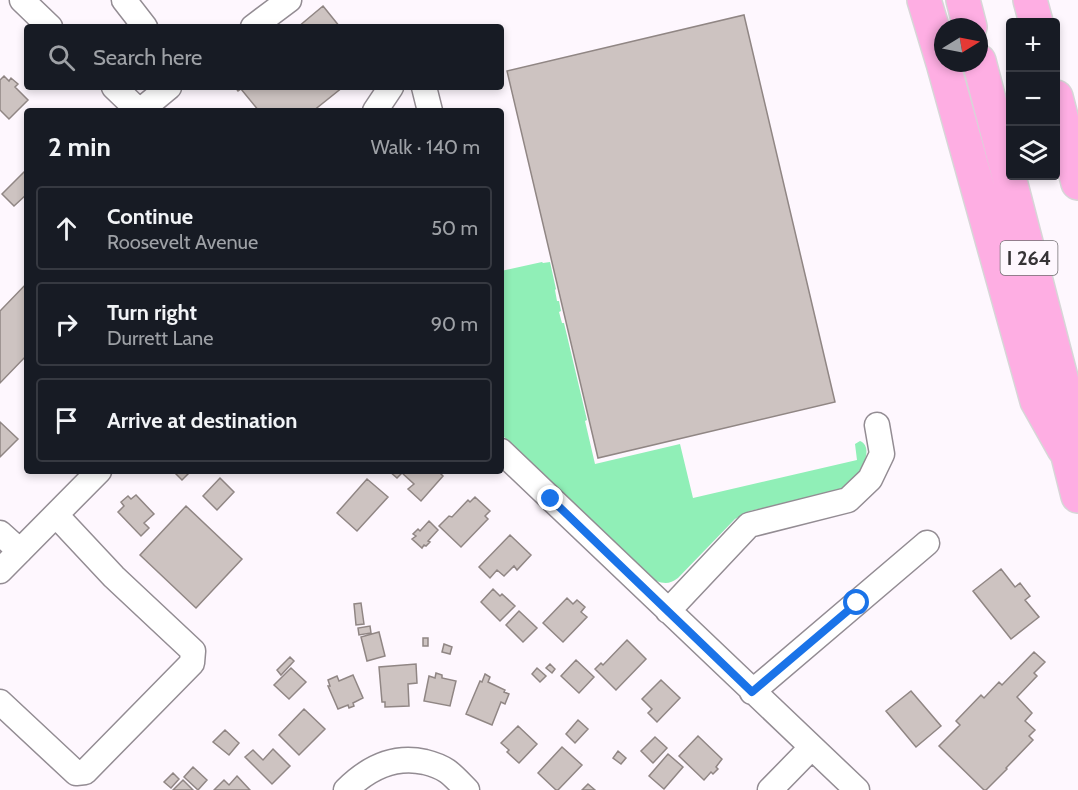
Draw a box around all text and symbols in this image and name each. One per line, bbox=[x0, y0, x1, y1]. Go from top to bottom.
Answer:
north arrow bbox=[934, 18, 988, 72]
map controls bbox=[1006, 18, 1060, 180]
button: + bbox=[1006, 18, 1060, 72]
search box bbox=[24, 24, 504, 90]
icon: search bbox=[45, 41, 78, 74]
text: Search here bbox=[93, 44, 202, 71]
button: − bbox=[1006, 72, 1060, 126]
button: layers bbox=[1006, 126, 1060, 180]
text: 2 min bbox=[48, 131, 111, 163]
text: Walk · 140 m bbox=[371, 135, 480, 159]
text: Continue bbox=[107, 203, 193, 230]
icon: ahead bbox=[50, 212, 83, 245]
text: 50 m bbox=[431, 216, 478, 240]
text: Roosevelt Avenue bbox=[107, 230, 258, 254]
road number: I 264 bbox=[1000, 241, 1058, 275]
text: Turn right bbox=[107, 299, 197, 326]
icon: right bbox=[50, 308, 83, 341]
text: 90 m bbox=[431, 312, 478, 336]
text: Durrett Lane bbox=[107, 326, 214, 350]
icon: arrive bbox=[50, 404, 83, 437]
text: Arrive at destination bbox=[107, 407, 297, 434]
route end bbox=[537, 485, 563, 511]
route start bbox=[843, 589, 869, 615]

